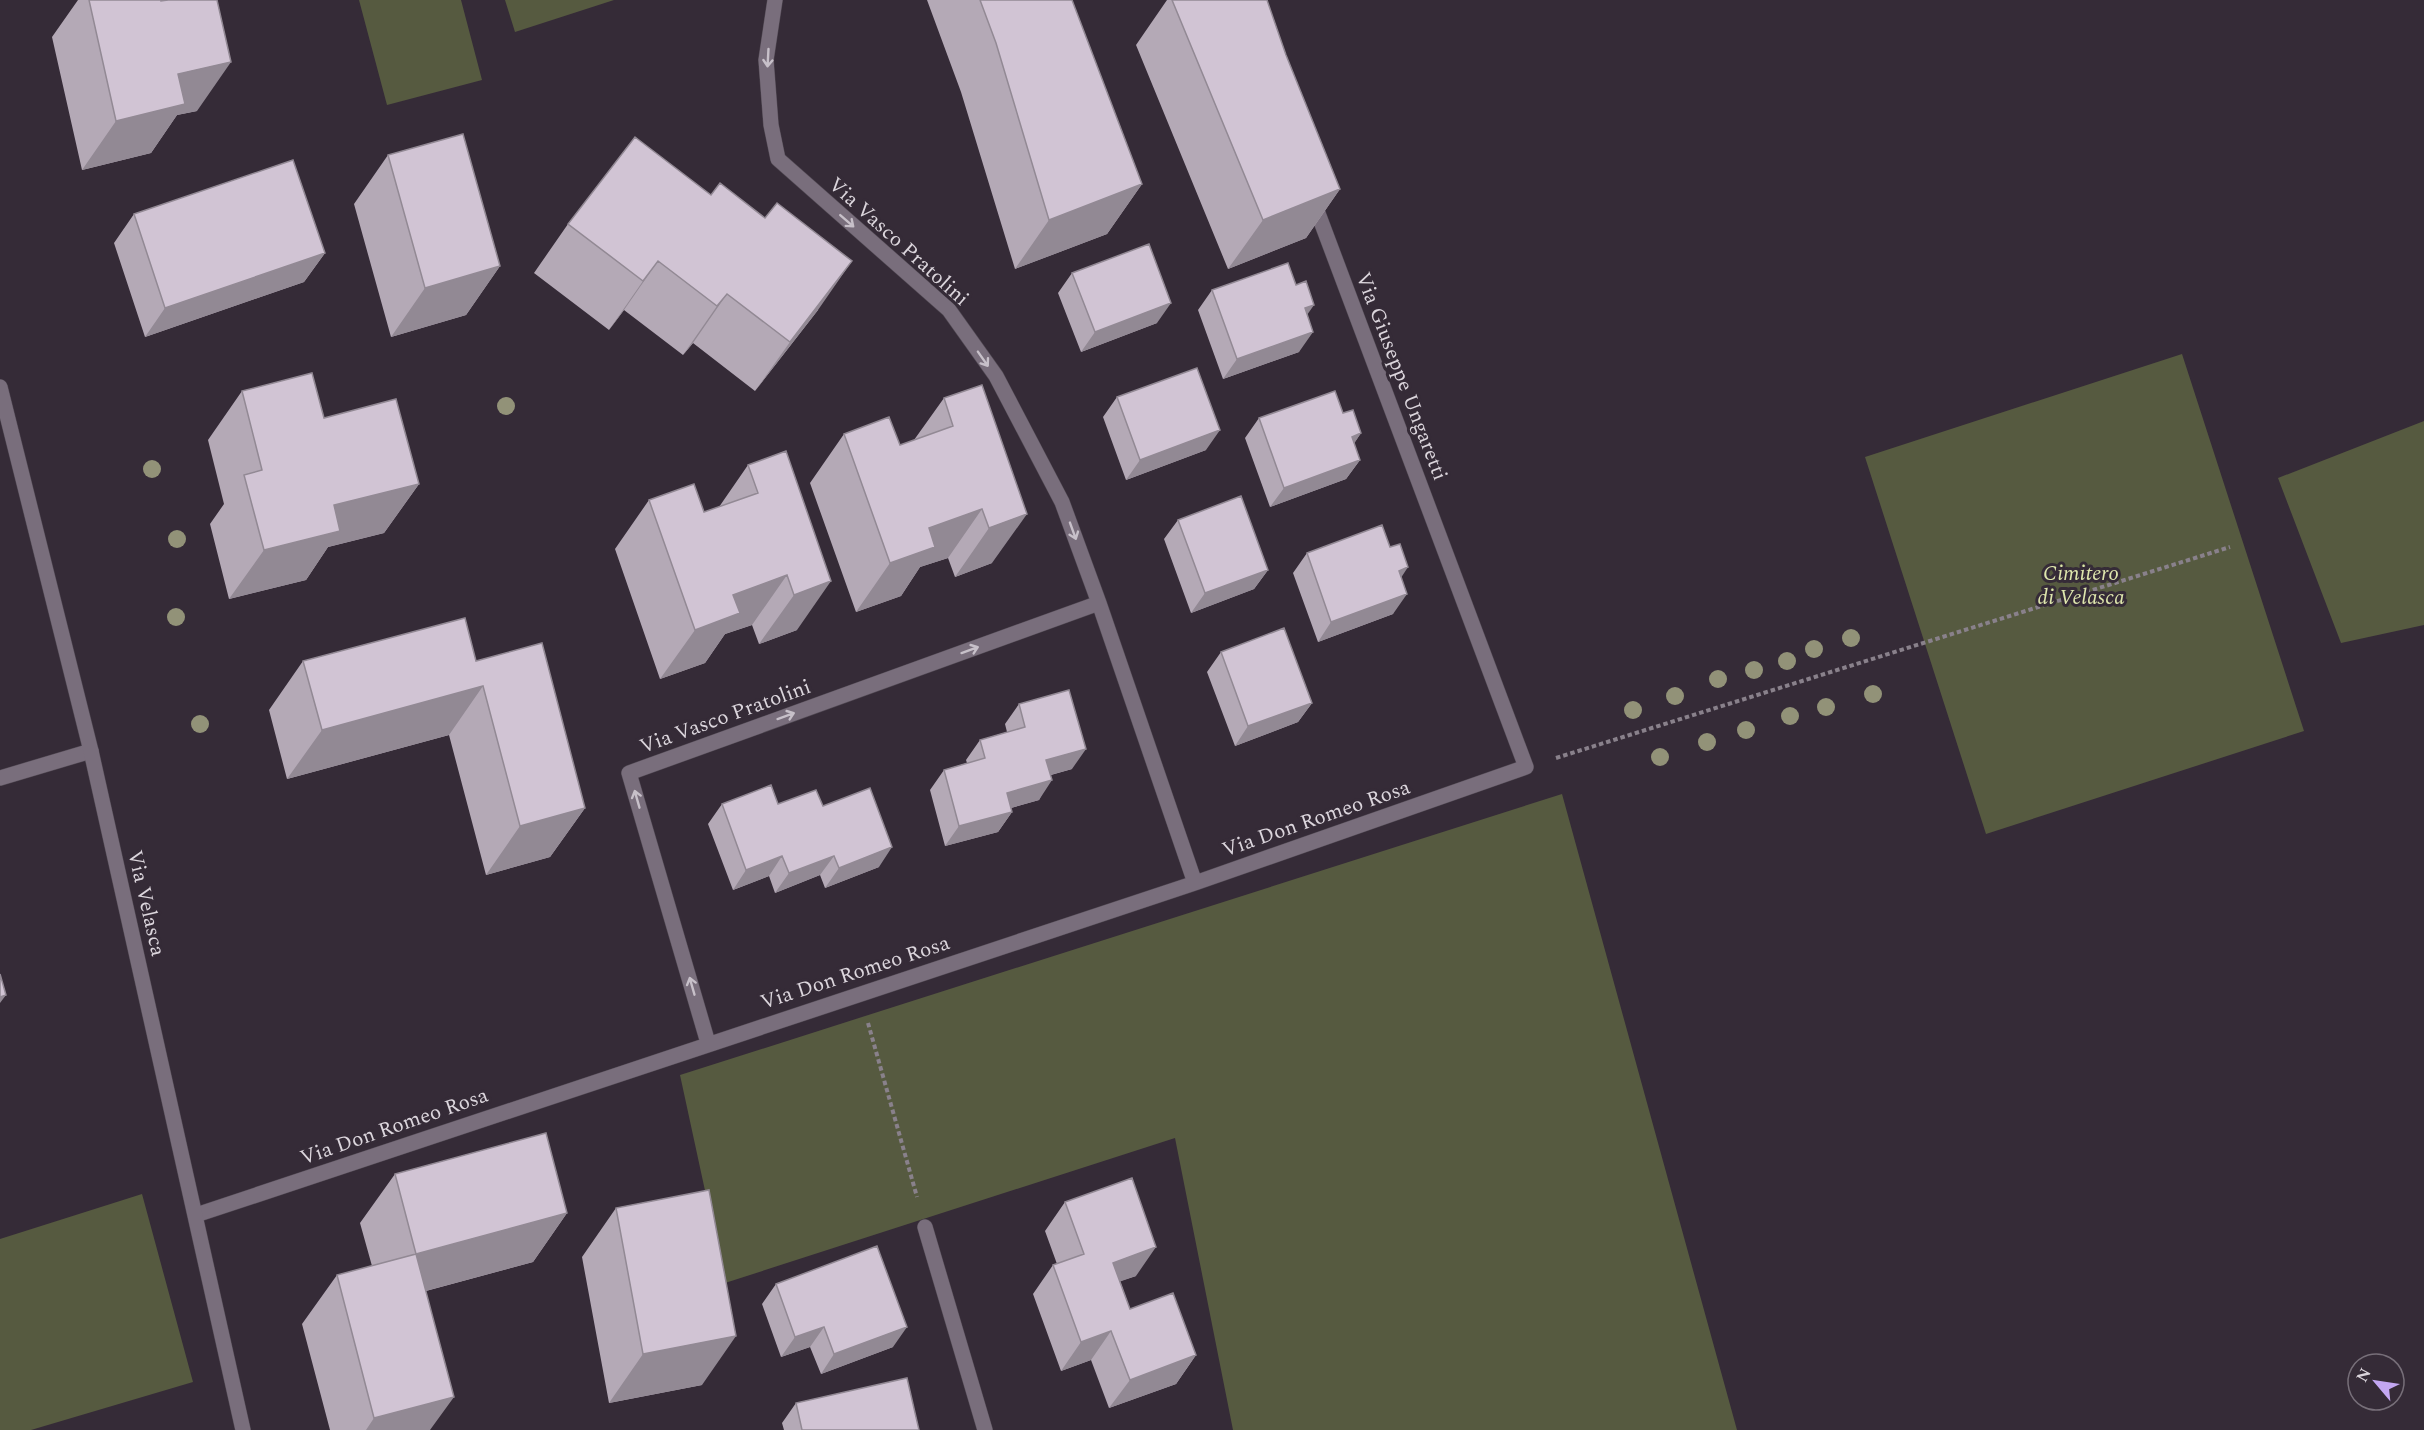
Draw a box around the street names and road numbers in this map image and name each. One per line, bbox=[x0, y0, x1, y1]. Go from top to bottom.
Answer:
street label: Via Vasco Pratolini bbox=[821, 170, 976, 314]
street label: Via Giuseppe Ungaretti bbox=[1347, 268, 1456, 485]
street label: Via Vasco Pratolini bbox=[635, 671, 816, 763]
street label: Via Don Romeo Rosa bbox=[1218, 771, 1416, 866]
street label: Via Velasca bbox=[118, 847, 174, 960]
street label: Via Don Romeo Rosa bbox=[757, 927, 955, 1019]
street label: Via Don Romeo Rosa bbox=[296, 1079, 494, 1174]

